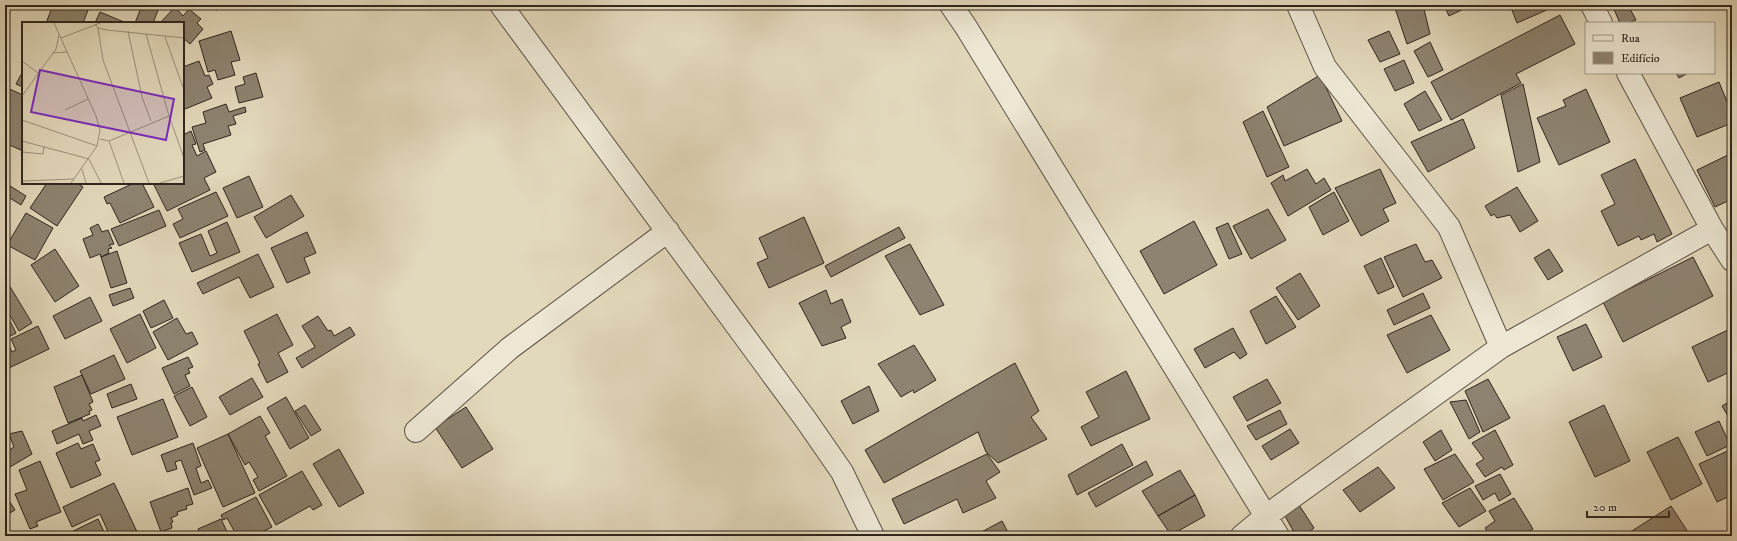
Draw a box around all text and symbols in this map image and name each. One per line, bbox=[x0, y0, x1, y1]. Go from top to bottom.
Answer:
inset map bbox=[22, 22, 184, 184]
legend bbox=[1585, 22, 1715, 74]
text: Rua bbox=[1621, 31, 1641, 46]
text: Edifício bbox=[1621, 51, 1660, 66]
scale bar bbox=[1587, 493, 1669, 519]
text: 20 m bbox=[1593, 500, 1617, 515]

